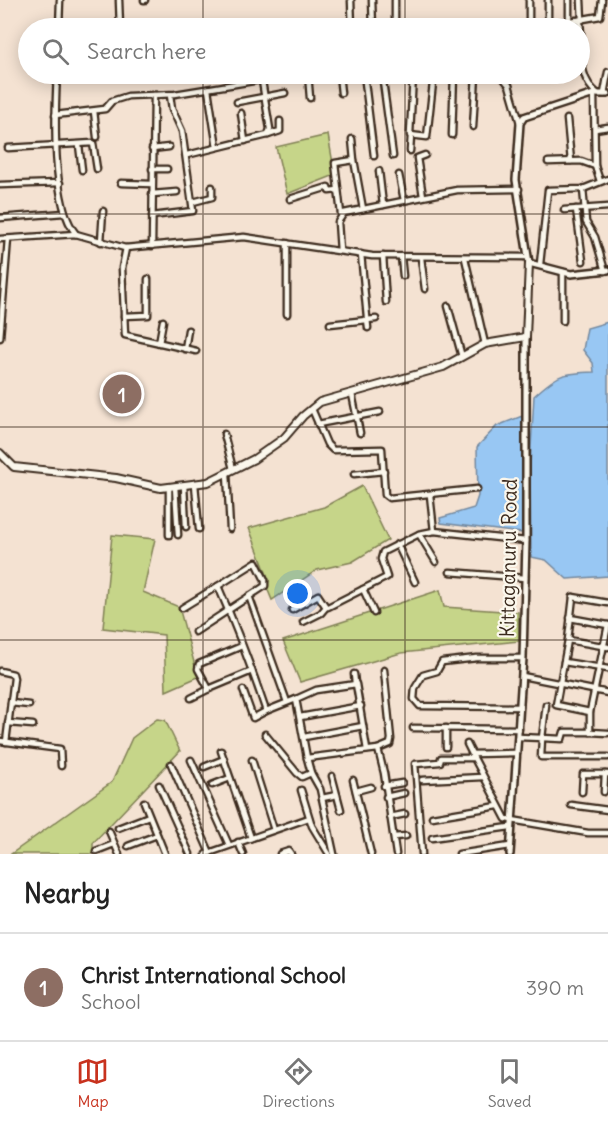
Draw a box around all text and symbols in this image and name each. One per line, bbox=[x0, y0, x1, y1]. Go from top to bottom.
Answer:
search box bbox=[18, 18, 590, 84]
icon: search bbox=[39, 35, 72, 68]
text: Search here bbox=[87, 37, 206, 65]
pin: 1 bbox=[102, 372, 142, 416]
street label: Kittaganuru Road bbox=[494, 478, 522, 638]
your location bbox=[283, 579, 312, 608]
text: Nearby bbox=[24, 877, 110, 910]
text: Christ International School bbox=[81, 961, 346, 989]
text: 1 bbox=[40, 975, 47, 1000]
text: 390 m bbox=[526, 975, 584, 1000]
text: School bbox=[81, 989, 141, 1014]
tab: Map bbox=[76, 1055, 109, 1111]
tab: Directions bbox=[262, 1055, 335, 1111]
tab: Saved bbox=[488, 1055, 532, 1111]

